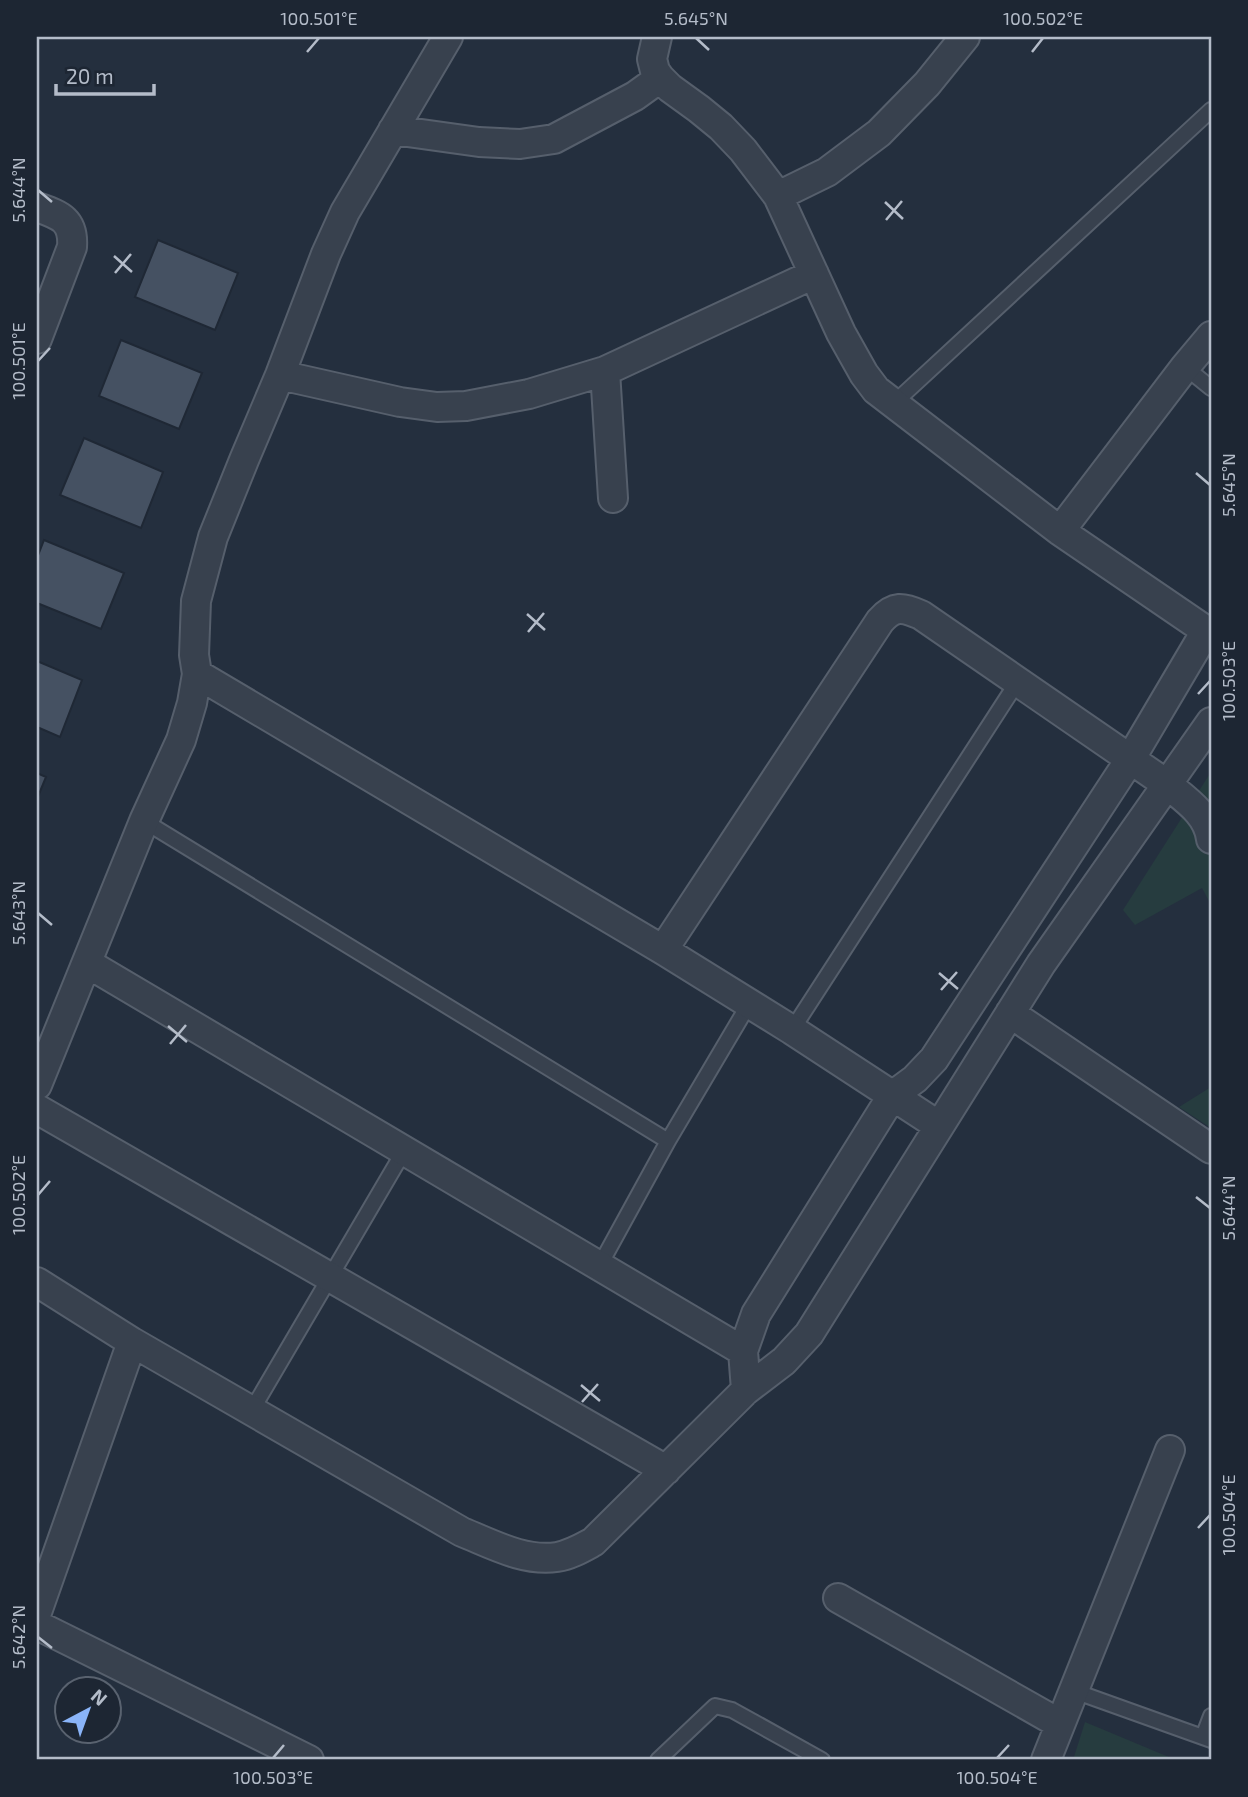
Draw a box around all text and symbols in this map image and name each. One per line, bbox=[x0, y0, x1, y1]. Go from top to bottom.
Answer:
text: 100.501°E bbox=[280, 7, 358, 29]
text: 5.645°N bbox=[664, 7, 728, 29]
text: 100.502°E bbox=[1003, 7, 1083, 29]
scale bar bbox=[56, 52, 154, 96]
text: 20 m bbox=[66, 63, 114, 88]
text: 5.644°N bbox=[7, 157, 29, 223]
text: 100.501°E bbox=[7, 322, 29, 400]
text: 5.645°N bbox=[1217, 453, 1239, 517]
text: 100.503°E bbox=[1217, 641, 1239, 721]
text: 5.643°N bbox=[7, 881, 29, 945]
text: 100.502°E bbox=[7, 1155, 29, 1235]
text: 5.644°N bbox=[1217, 1175, 1239, 1241]
text: 100.504°E bbox=[1217, 1474, 1239, 1556]
text: 5.642°N bbox=[7, 1605, 29, 1669]
north arrow bbox=[52, 1674, 122, 1744]
text: N bbox=[87, 1684, 112, 1710]
text: 100.503°E bbox=[233, 1766, 313, 1788]
text: 100.504°E bbox=[956, 1766, 1038, 1788]

